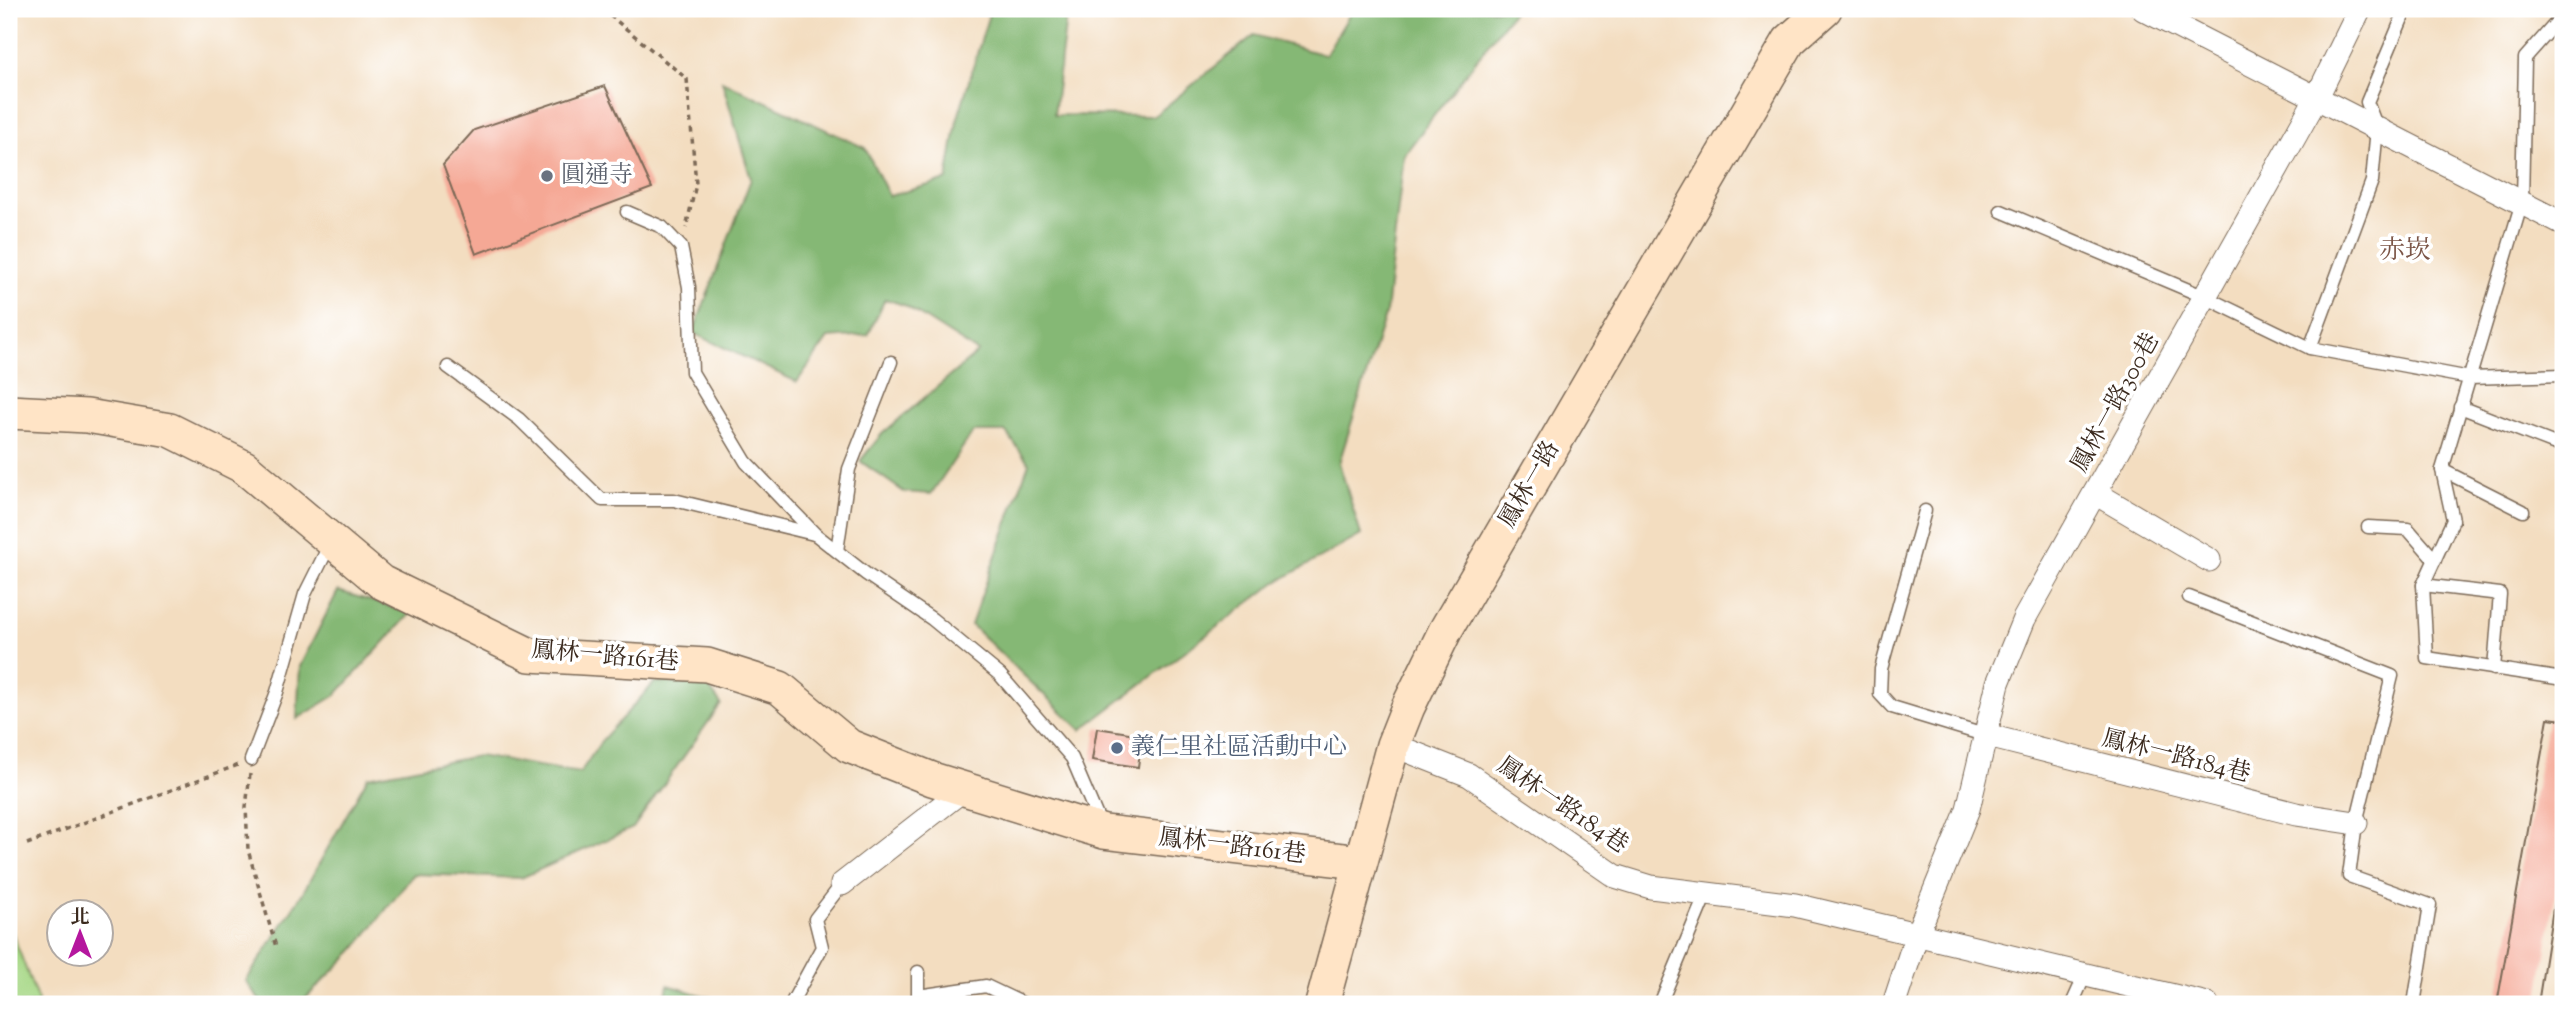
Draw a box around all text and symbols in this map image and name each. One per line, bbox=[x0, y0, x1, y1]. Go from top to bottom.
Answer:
place label: 圓通寺 bbox=[561, 159, 633, 193]
marker: 圓通寺 bbox=[539, 168, 555, 184]
district label: 赤崁 bbox=[2379, 233, 2431, 270]
street label: 鳳林一路300巷 bbox=[2064, 327, 2168, 479]
street label: 鳳林一路 bbox=[1491, 435, 1569, 535]
street label: 鳳林一路161巷 bbox=[530, 634, 680, 680]
street label: 鳳林一路184巷 bbox=[2098, 722, 2254, 792]
place label: 義仁里社區活動中心 bbox=[1131, 731, 1347, 765]
marker: 義仁里社區活動中心 bbox=[1109, 740, 1125, 756]
street label: 鳳林一路184巷 bbox=[1489, 749, 1635, 863]
street label: 鳳林一路161巷 bbox=[1156, 821, 1308, 873]
north arrow bbox=[46, 898, 116, 968]
text: 北 bbox=[70, 905, 90, 932]

